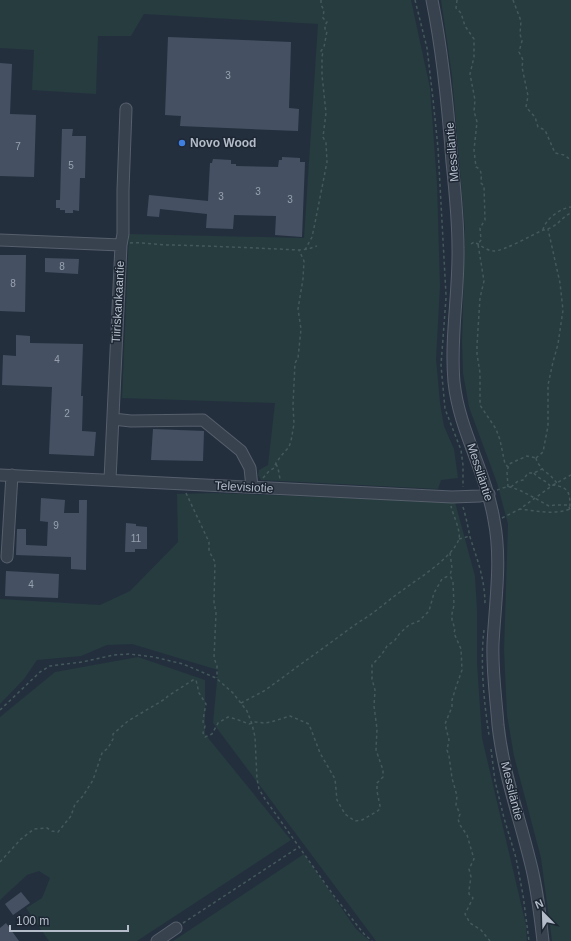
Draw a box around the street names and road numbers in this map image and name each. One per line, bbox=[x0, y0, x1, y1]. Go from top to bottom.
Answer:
street label: Messiläntie bbox=[442, 121, 462, 183]
street label: Tiiriskankaantie bbox=[109, 260, 127, 344]
street label: Messiläntie bbox=[464, 441, 496, 503]
street label: Televisiotie bbox=[214, 478, 274, 496]
street label: Messiläntie bbox=[498, 760, 526, 822]

